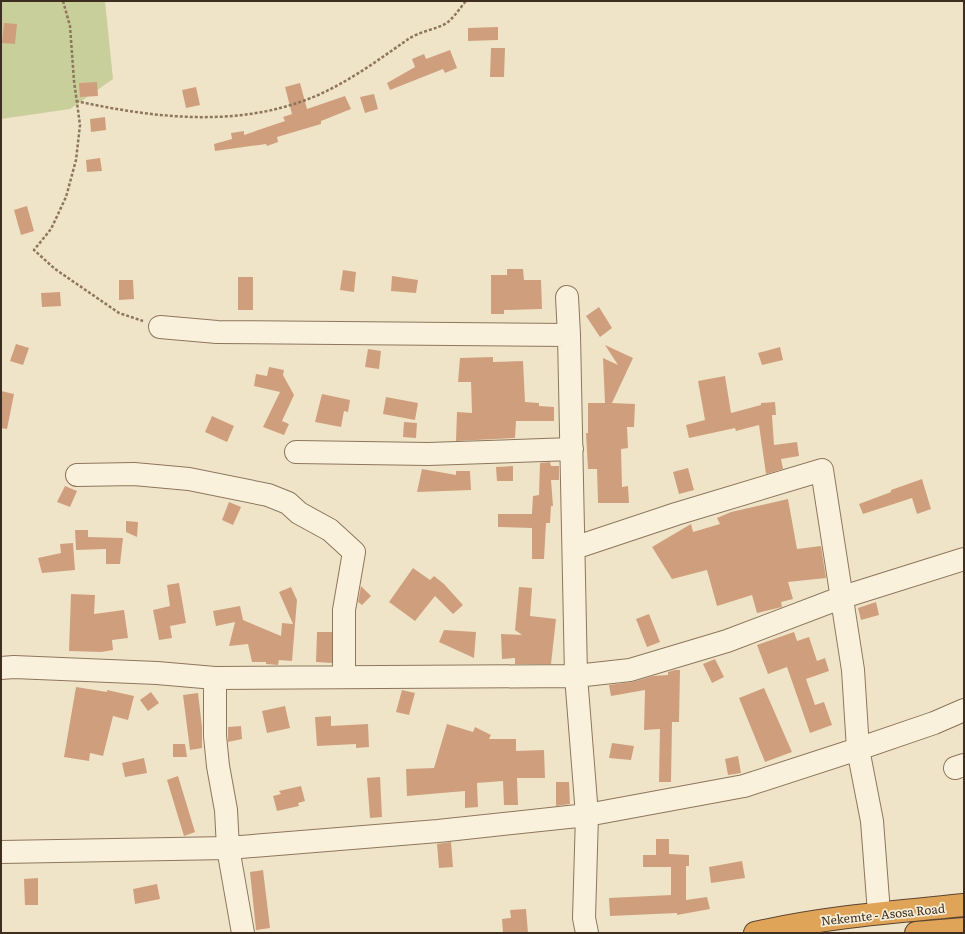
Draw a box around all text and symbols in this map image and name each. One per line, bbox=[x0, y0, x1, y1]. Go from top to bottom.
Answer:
street label: Nekemte - Asosa Road bbox=[820, 898, 947, 929]

